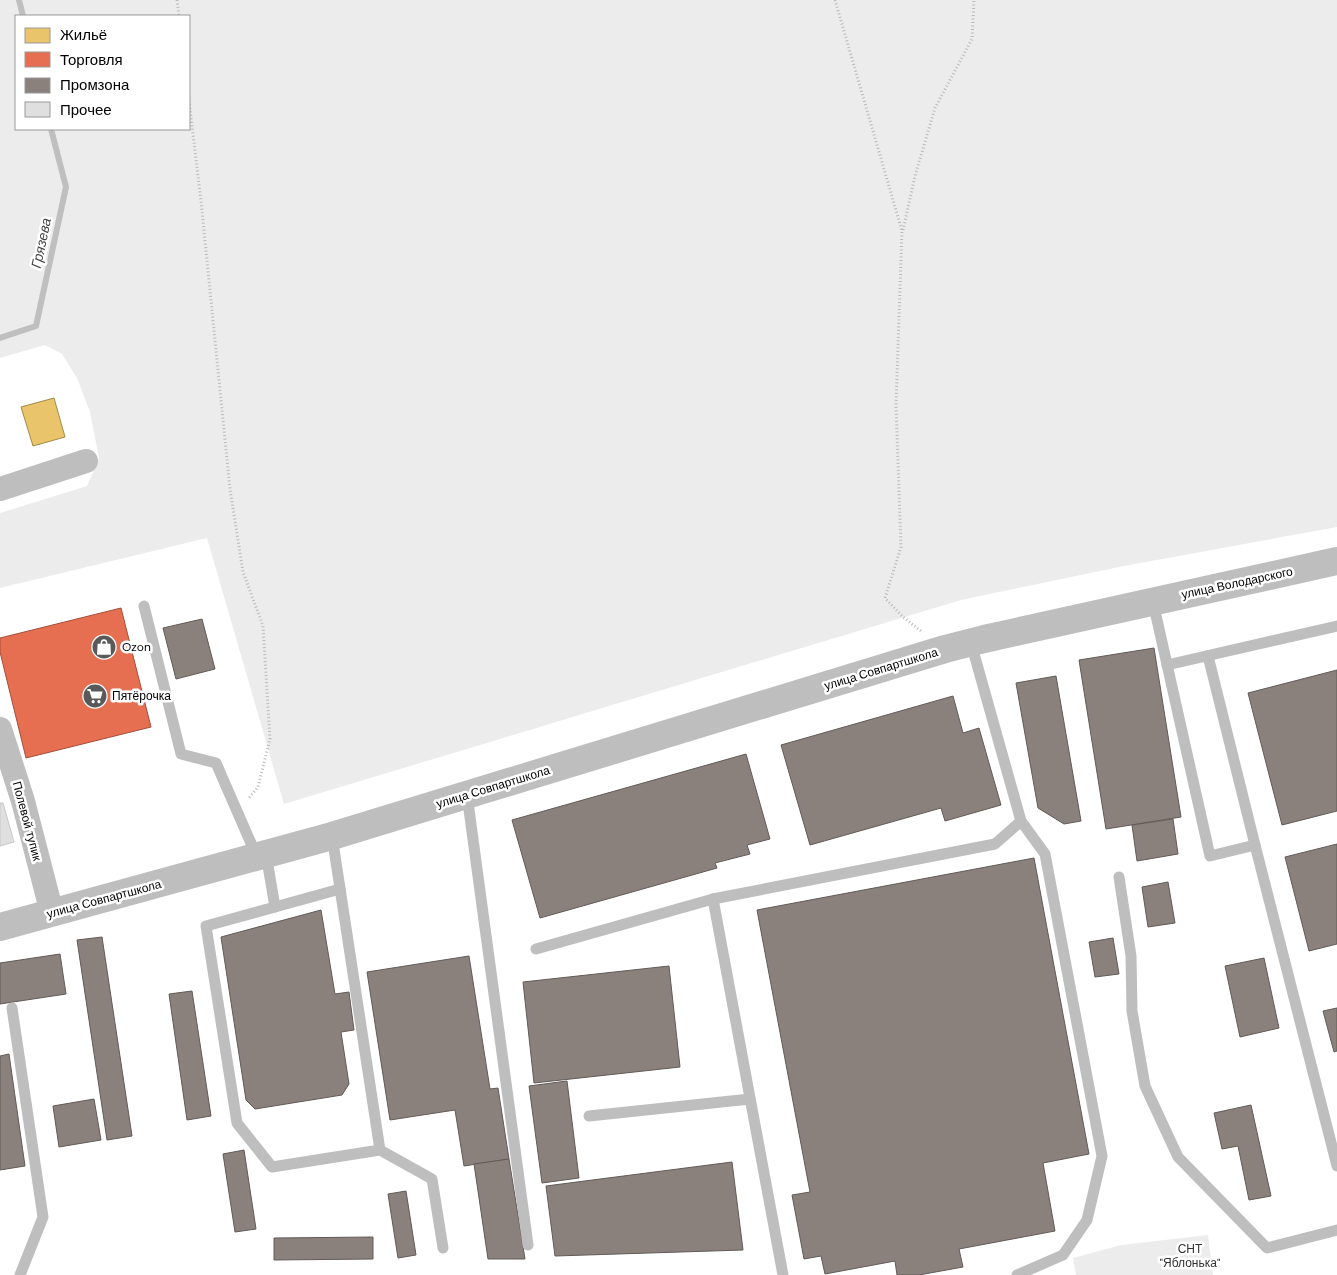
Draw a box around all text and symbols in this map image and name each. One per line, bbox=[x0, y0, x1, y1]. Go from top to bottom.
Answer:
legend bbox=[15, 15, 190, 130]
text: Жильё bbox=[60, 25, 107, 45]
text: Торговля bbox=[60, 50, 123, 70]
text: Промзона bbox=[60, 75, 130, 95]
text: Прочее bbox=[60, 100, 112, 120]
water label: Грязева bbox=[27, 216, 55, 270]
street label: улица Володарского bbox=[1180, 563, 1294, 603]
shop icon: Ozon bbox=[91, 634, 117, 660]
place label: Ozon bbox=[122, 639, 151, 655]
street label: улица Совпартшкола bbox=[822, 644, 940, 694]
supermarket icon: Пятёрочка bbox=[82, 683, 108, 709]
place label: Пятёрочка bbox=[112, 688, 171, 704]
street label: улица Совпартшкола bbox=[434, 762, 552, 812]
street label: Полевой тупик bbox=[9, 780, 45, 863]
street label: улица Совпартшкола bbox=[45, 876, 163, 922]
park label: СНТ "Яблонька" bbox=[1160, 1241, 1221, 1271]

